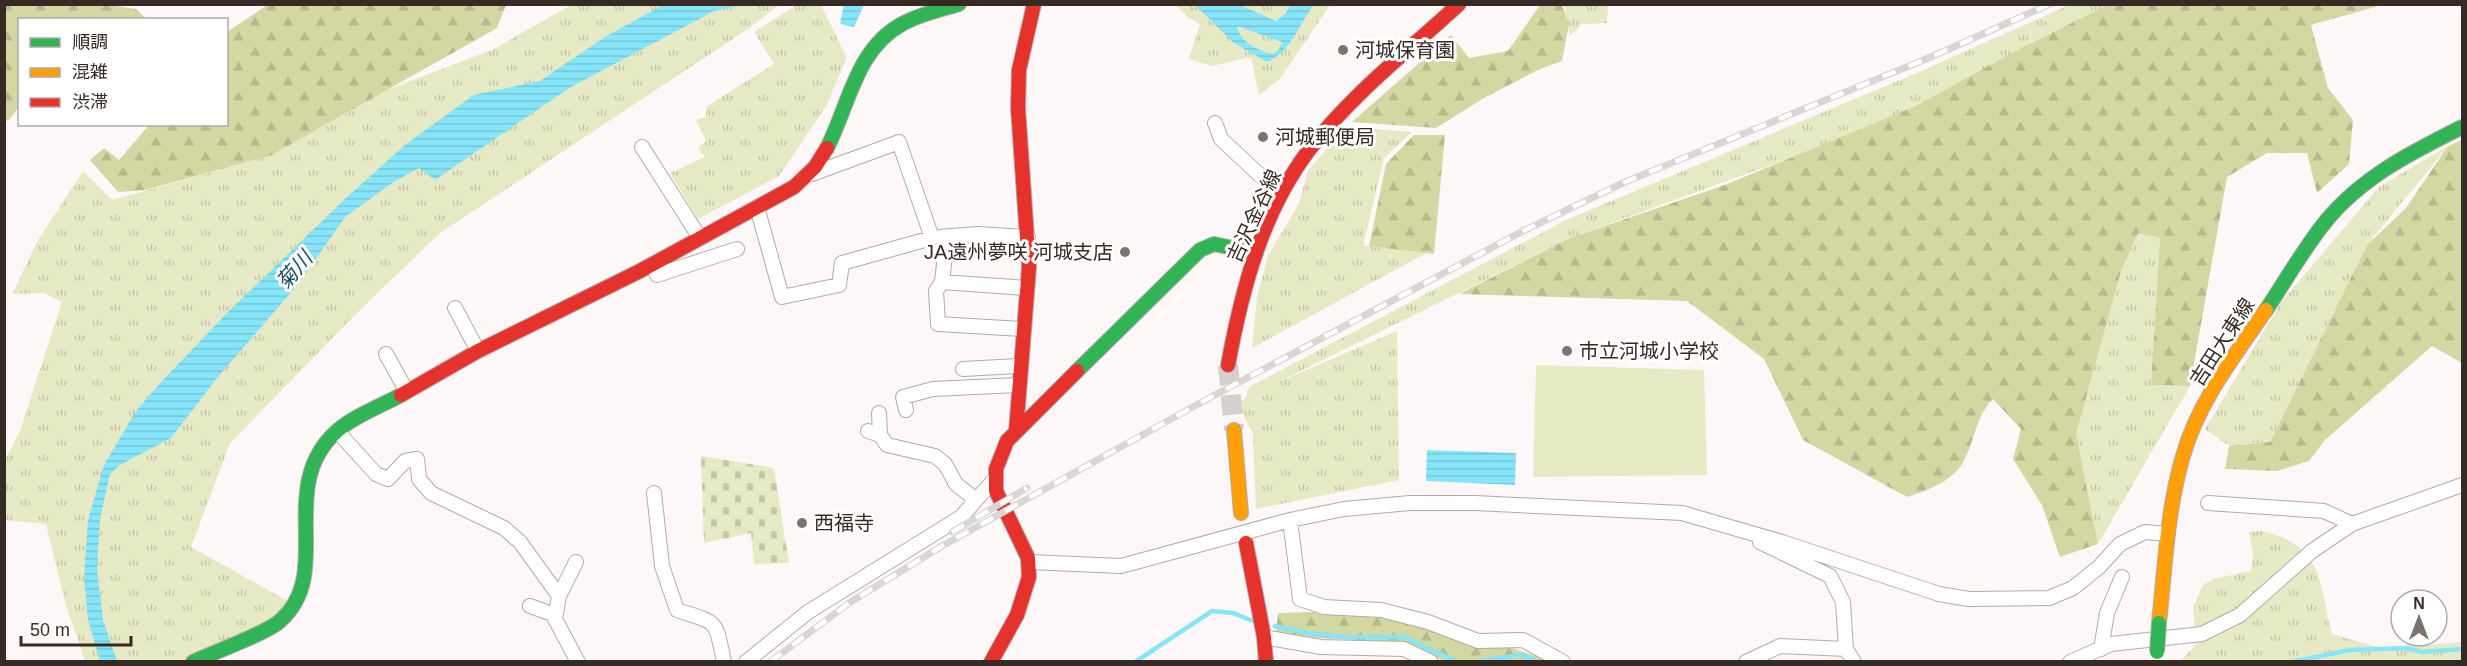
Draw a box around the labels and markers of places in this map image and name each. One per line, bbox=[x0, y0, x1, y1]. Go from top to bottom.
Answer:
place label: 河城保育園 bbox=[1355, 39, 1455, 61]
marker: 河城保育園 bbox=[1336, 43, 1350, 57]
place label: 河城郵便局 bbox=[1275, 126, 1375, 148]
marker: 河城郵便局 bbox=[1256, 130, 1270, 144]
place label: JA遠州夢咲 河城支店 bbox=[924, 241, 1113, 263]
marker: JA遠州夢咲 河城支店 bbox=[1118, 245, 1132, 259]
place label: 市立河城小学校 bbox=[1579, 340, 1719, 362]
marker: 市立河城小学校 bbox=[1560, 344, 1574, 358]
place label: 西福寺 bbox=[814, 512, 874, 534]
marker: 西福寺 bbox=[795, 516, 809, 530]

